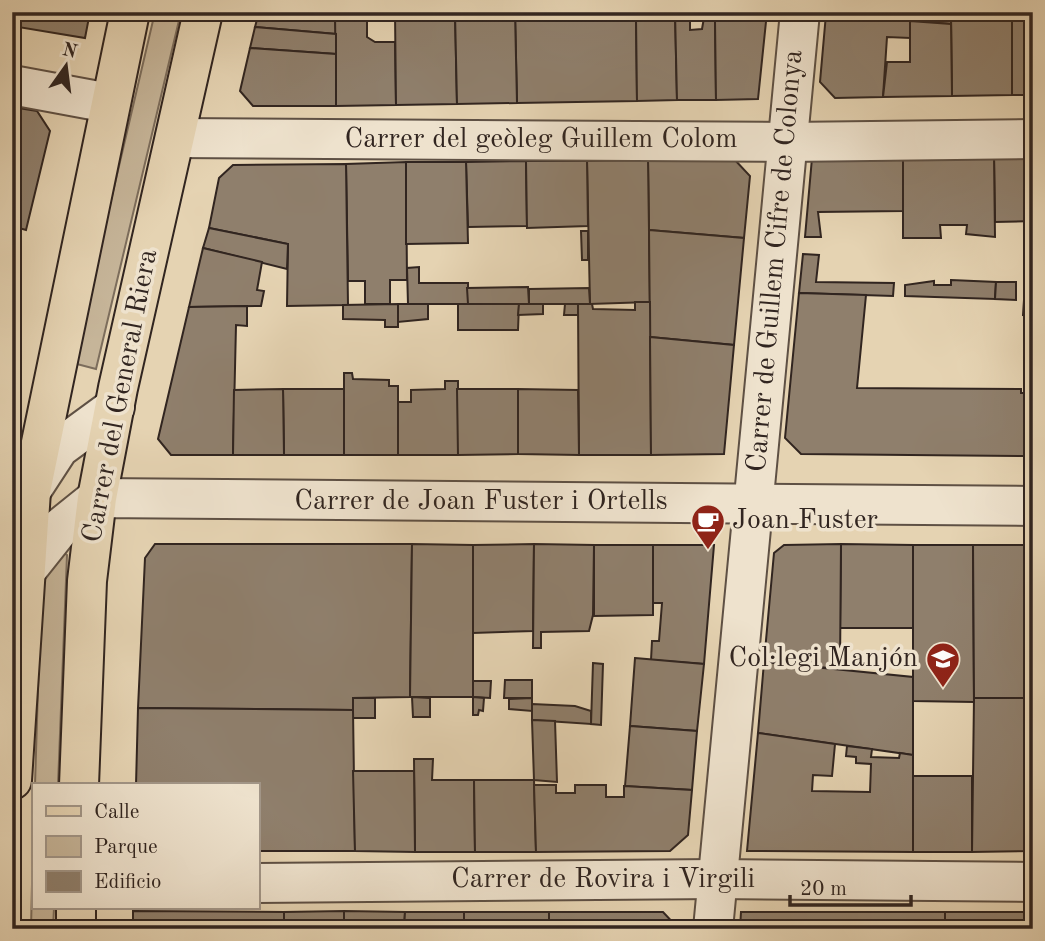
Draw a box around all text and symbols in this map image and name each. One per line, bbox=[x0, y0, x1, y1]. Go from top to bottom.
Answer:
north arrow bbox=[32, 32, 102, 102]
text: N bbox=[60, 41, 79, 63]
street label: Carrer de Guillem Cifre de Colonya bbox=[744, 48, 808, 473]
street label: Carrer del geòleg Guillem Colom bbox=[344, 126, 738, 154]
street label: Carrer del General Riera bbox=[79, 247, 163, 545]
street label: Carrer de Joan Fuster i Ortells bbox=[294, 488, 668, 516]
cafe icon: Joan Fuster bbox=[689, 502, 727, 551]
place label: Joan Fuster bbox=[732, 507, 878, 535]
school or university icon: Col·legi Manjón bbox=[924, 640, 962, 689]
place label: Col·legi Manjón bbox=[729, 645, 918, 673]
legend bbox=[32, 783, 259, 909]
text: Calle bbox=[94, 802, 139, 823]
text: Parque bbox=[94, 837, 158, 858]
scale bar bbox=[790, 864, 910, 908]
street label: Carrer de Rovira i Virgili bbox=[451, 866, 755, 894]
text: Edificio bbox=[94, 872, 162, 893]
text: 20 m bbox=[800, 879, 847, 900]

